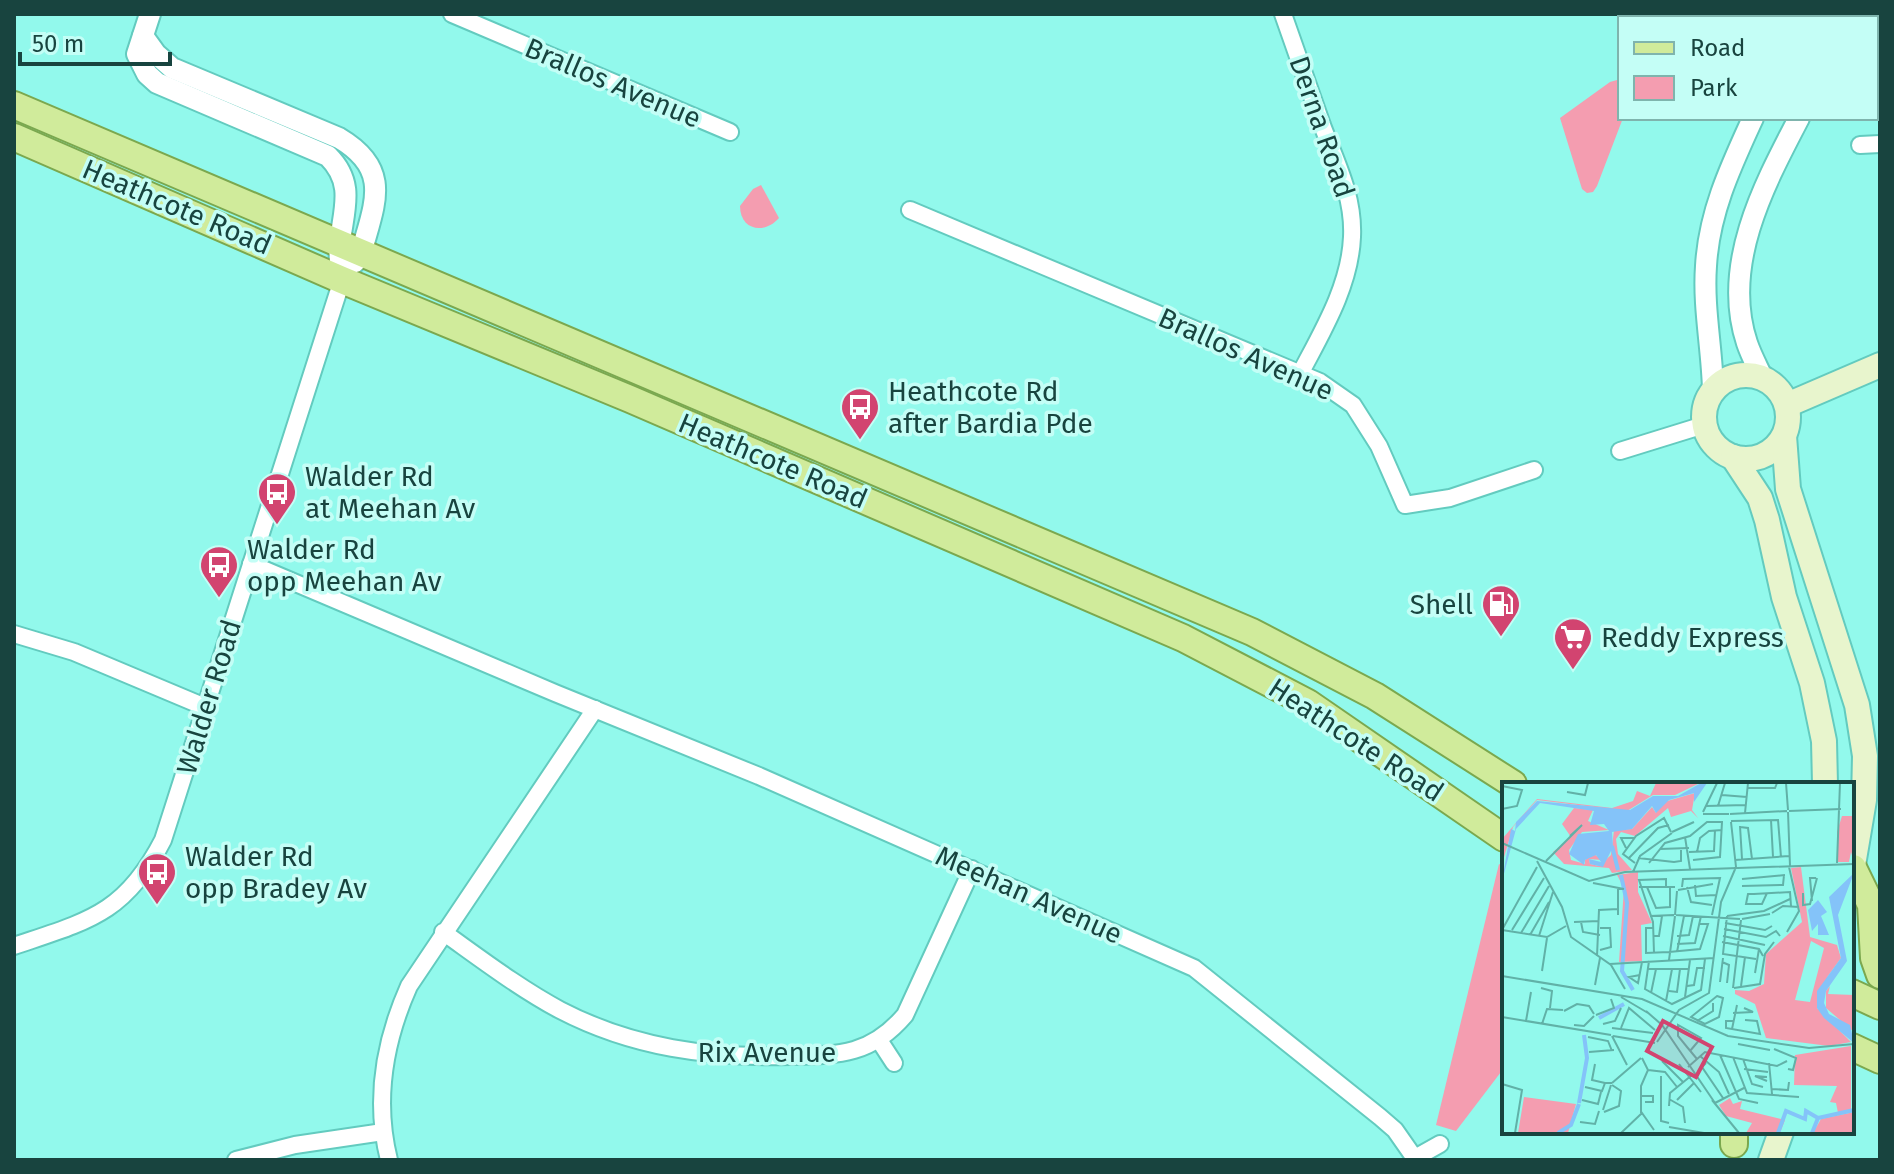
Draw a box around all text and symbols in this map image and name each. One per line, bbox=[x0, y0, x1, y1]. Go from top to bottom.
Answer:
scale bar bbox=[20, 16, 170, 66]
legend bbox=[1618, 16, 1878, 120]
text: 50 m bbox=[32, 30, 84, 58]
street label: Brallos Avenue bbox=[520, 31, 706, 135]
text: Road bbox=[1690, 34, 1745, 62]
street label: Derna Road bbox=[1282, 52, 1362, 202]
text: Park bbox=[1690, 74, 1738, 102]
street label: Heathcote Road bbox=[78, 152, 276, 262]
street label: Brallos Avenue bbox=[1153, 301, 1339, 407]
place label: Heathcote Rd after Bardia Pde bbox=[888, 375, 1093, 440]
bus stop icon: Heathcote Rd after Bardia Pde bbox=[839, 386, 881, 441]
street label: Heathcote Road bbox=[674, 406, 872, 516]
place label: Walder Rd at Meehan Av bbox=[305, 460, 476, 525]
bus stop icon: Walder Rd at Meehan Av bbox=[256, 471, 298, 526]
place label: Walder Rd opp Meehan Av bbox=[247, 533, 442, 598]
bus stop icon: Walder Rd opp Meehan Av bbox=[198, 544, 240, 599]
fuel station icon: Shell bbox=[1480, 583, 1522, 638]
place label: Shell bbox=[1410, 588, 1473, 621]
street label: Walder Road bbox=[170, 616, 248, 778]
supermarket icon: Reddy Express bbox=[1552, 616, 1594, 671]
place label: Reddy Express bbox=[1601, 621, 1784, 654]
street label: Heathcote Road bbox=[1262, 671, 1450, 809]
inset map bbox=[1502, 782, 1854, 1134]
street label: Meehan Avenue bbox=[931, 839, 1127, 951]
place label: Walder Rd opp Bradey Av bbox=[185, 840, 367, 905]
bus stop icon: Walder Rd opp Bradey Av bbox=[136, 851, 178, 906]
street label: Rix Avenue bbox=[698, 1036, 836, 1069]

